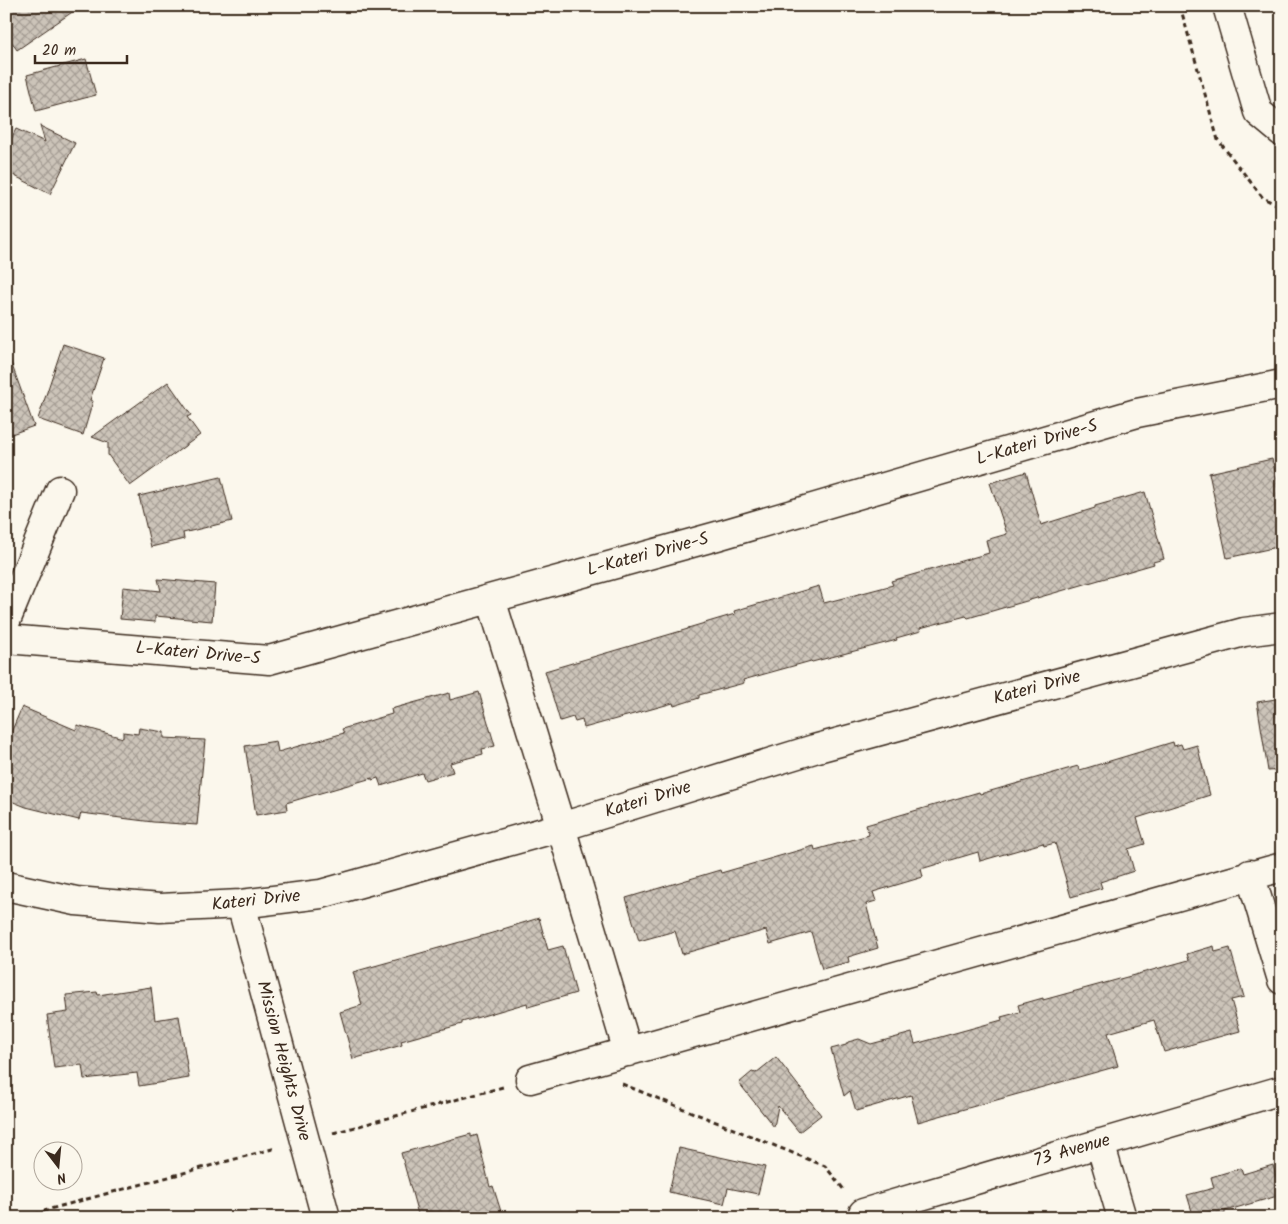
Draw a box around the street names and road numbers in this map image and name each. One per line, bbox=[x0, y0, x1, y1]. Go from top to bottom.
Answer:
street label: L-Kateri Drive-S bbox=[973, 412, 1102, 474]
street label: L-Kateri Drive-S bbox=[584, 525, 713, 585]
street label: L-Kateri Drive-S bbox=[134, 634, 262, 674]
street label: Kateri Drive bbox=[990, 662, 1084, 714]
street label: Kateri Drive bbox=[601, 773, 695, 827]
street label: Kateri Drive bbox=[210, 882, 302, 920]
street label: Mission Heights Drive bbox=[248, 977, 318, 1145]
street label: 73 Avenue bbox=[1030, 1126, 1114, 1176]

